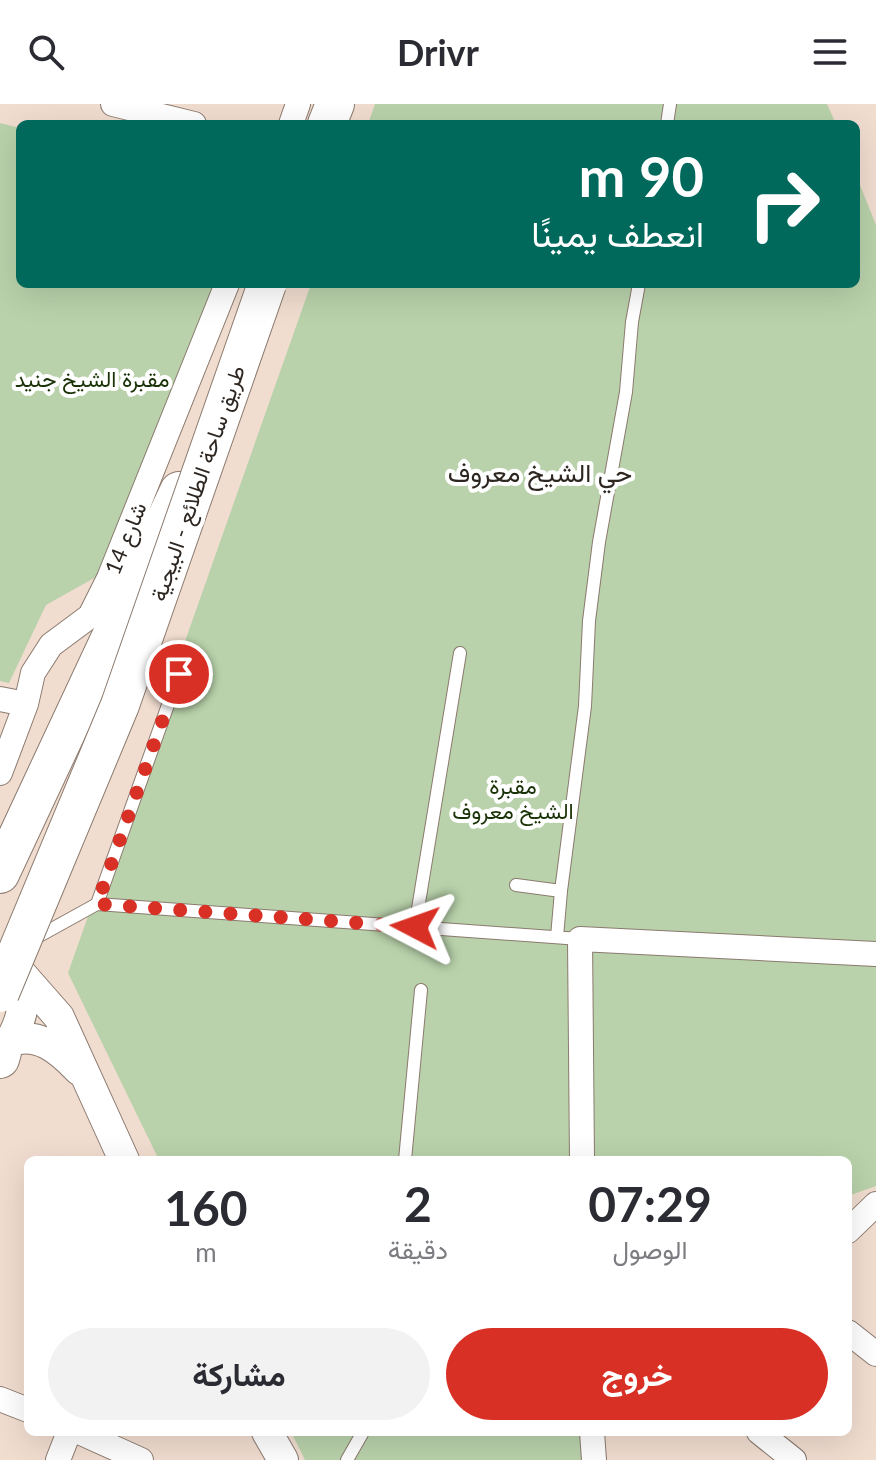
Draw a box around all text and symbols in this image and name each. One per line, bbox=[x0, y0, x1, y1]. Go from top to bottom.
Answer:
icon: search bbox=[24, 30, 68, 74]
text: Drivr bbox=[397, 30, 479, 74]
icon: menu bbox=[808, 30, 852, 74]
text: 90 m bbox=[579, 142, 704, 209]
icon: right bbox=[732, 152, 836, 256]
text: انعطف يمينًا bbox=[531, 211, 704, 255]
street label: طريق ساحة الطلائع - البيجية bbox=[144, 362, 252, 605]
park label: مقبرة الشيخ جنيد bbox=[15, 365, 169, 394]
district label: حي الشيخ معروف bbox=[448, 456, 632, 494]
street label: شارع 14 bbox=[98, 498, 153, 579]
pin bbox=[145, 640, 213, 708]
icon: arrive bbox=[157, 652, 201, 696]
park label: مقبرة الشيخ معروف bbox=[452, 772, 574, 826]
position arrow bbox=[373, 885, 457, 969]
text: 2 bbox=[404, 1175, 432, 1232]
text: 07:29 bbox=[588, 1175, 712, 1232]
text: 160 bbox=[164, 1179, 248, 1236]
text: دقيقة bbox=[388, 1233, 448, 1265]
text: الوصول bbox=[612, 1233, 688, 1265]
text: m bbox=[195, 1236, 217, 1268]
button: مشاركة bbox=[48, 1328, 430, 1420]
button: خروج bbox=[446, 1328, 828, 1420]

